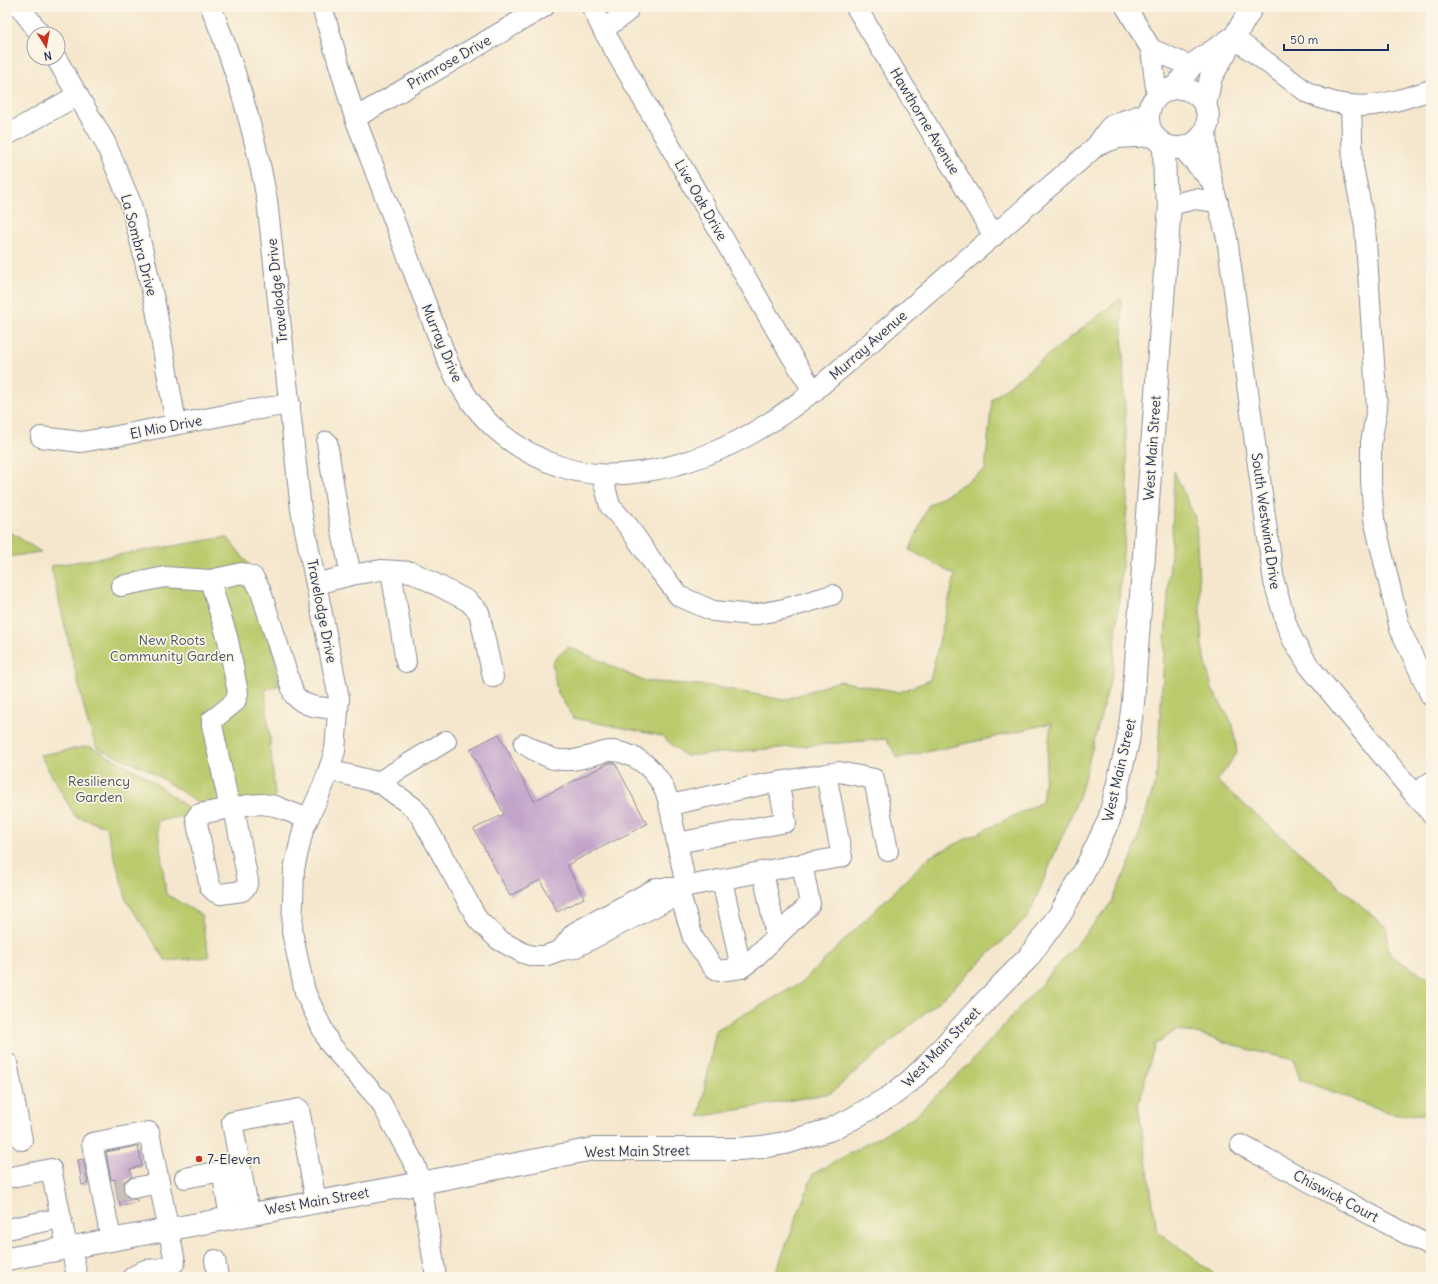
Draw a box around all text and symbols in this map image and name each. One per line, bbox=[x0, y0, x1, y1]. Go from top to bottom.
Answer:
north arrow bbox=[26, 26, 66, 66]
scale bar bbox=[1284, 26, 1388, 52]
street label: Primrose Drive bbox=[404, 31, 494, 93]
text: 50 m bbox=[1290, 32, 1319, 47]
text: N bbox=[43, 48, 53, 63]
street label: Hawthorne Avenue bbox=[886, 64, 964, 178]
street label: Live Oak Drive bbox=[670, 156, 732, 244]
street label: La Sombra Drive bbox=[117, 192, 161, 298]
street label: Travelodge Drive bbox=[263, 238, 291, 344]
street label: Murray Drive bbox=[417, 301, 467, 385]
street label: Murray Avenue bbox=[826, 306, 910, 384]
street label: West Main Street bbox=[1139, 395, 1165, 501]
street label: El Mio Drive bbox=[128, 411, 204, 443]
street label: South Westwind Drive bbox=[1248, 452, 1284, 590]
street label: Travelodge Drive bbox=[303, 558, 341, 664]
park label: New Roots Community Garden bbox=[110, 631, 234, 665]
street label: West Main Street bbox=[1098, 716, 1140, 823]
park label: Resiliency Garden bbox=[68, 772, 130, 806]
street label: West Main Street bbox=[898, 1003, 984, 1091]
street label: West Main Street bbox=[584, 1141, 690, 1161]
place label: 7-Eleven bbox=[207, 1150, 261, 1168]
marker: 7-Eleven bbox=[194, 1154, 204, 1164]
street label: Chiswick Court bbox=[1290, 1166, 1382, 1226]
street label: West Main Street bbox=[264, 1183, 371, 1219]

